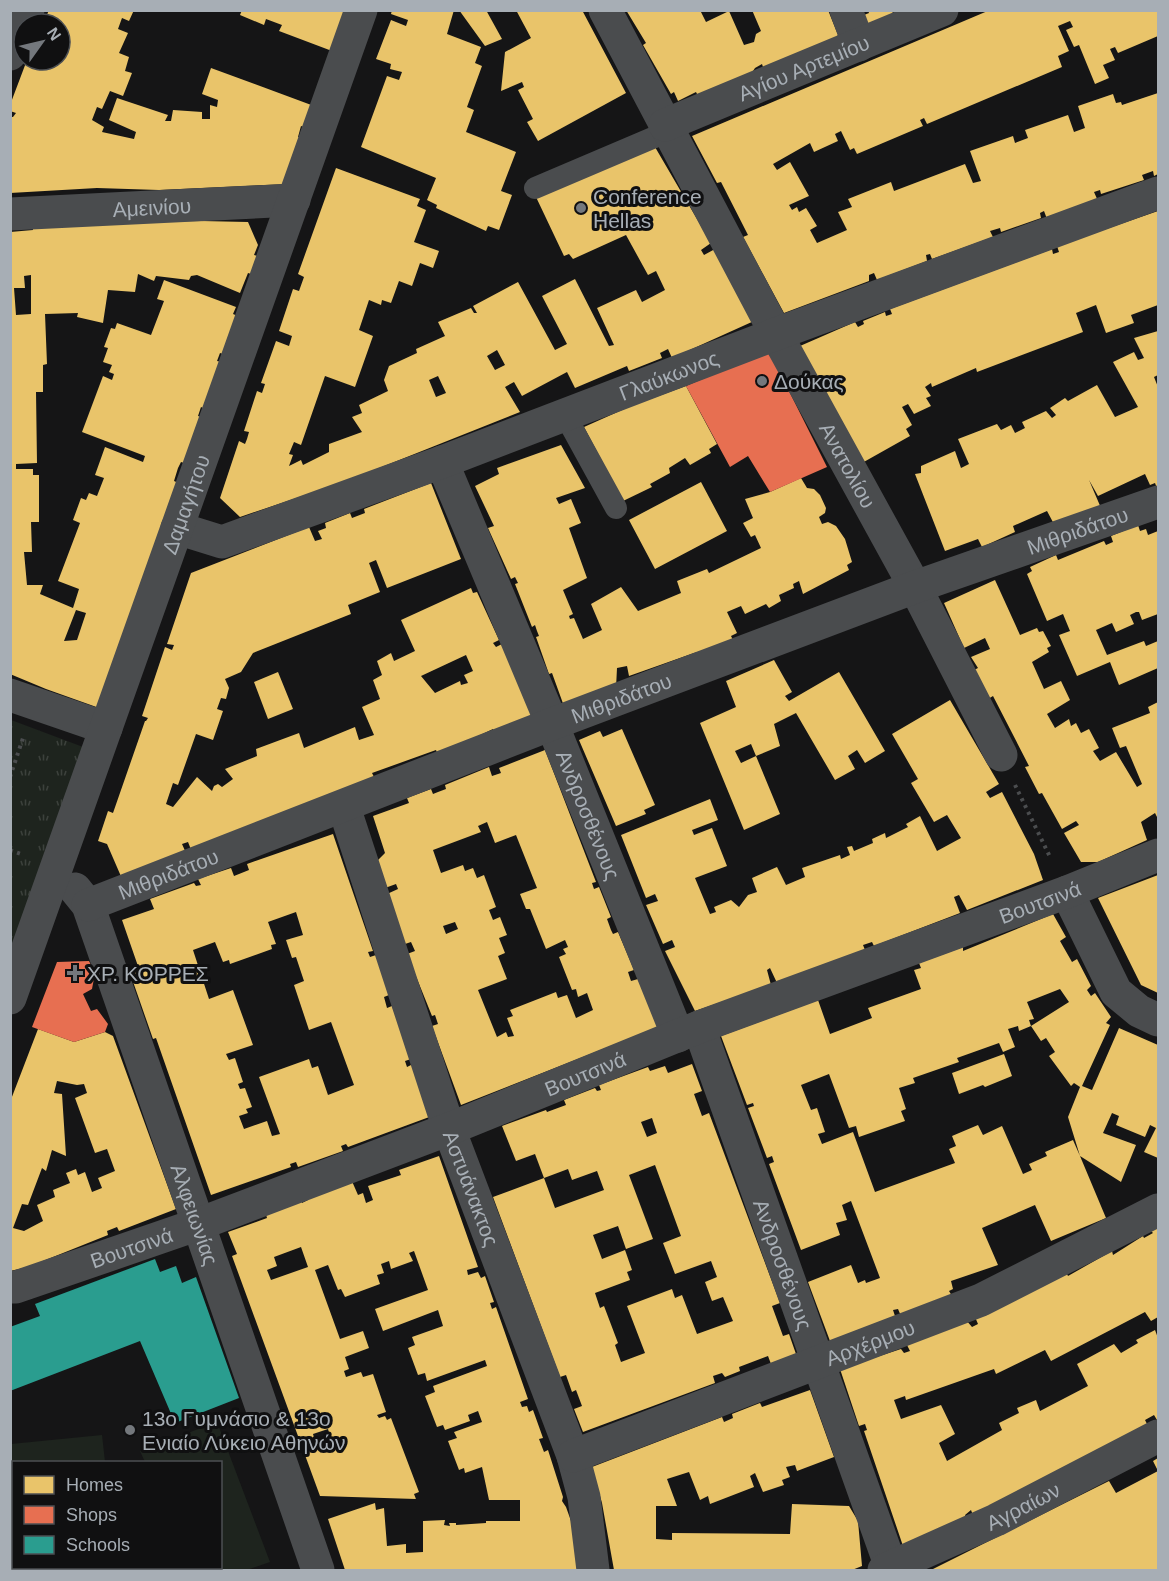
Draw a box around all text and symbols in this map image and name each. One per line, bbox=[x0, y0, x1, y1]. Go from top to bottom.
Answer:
north arrow bbox=[12, 12, 72, 72]
text: N bbox=[44, 24, 64, 43]
street label: Αγίου Αρτεμίου bbox=[734, 30, 873, 105]
place label: Conference Hellas bbox=[593, 185, 702, 232]
street label: Αμεινίου bbox=[112, 194, 192, 220]
marker: Conference Hellas bbox=[574, 201, 588, 215]
street label: Γλαύκωνος bbox=[616, 346, 722, 405]
place label: Δούκας bbox=[774, 370, 844, 393]
marker: Δούκας bbox=[755, 374, 769, 388]
street label: Ανατολίου bbox=[815, 418, 881, 512]
street label: Δαμαγήτου bbox=[157, 451, 214, 557]
street label: Μιθριδάτου bbox=[1024, 502, 1131, 558]
street label: Μιθριδάτου bbox=[568, 669, 675, 727]
street label: Ανδροσθένους bbox=[552, 747, 625, 883]
street label: Μιθριδάτου bbox=[115, 844, 221, 904]
street label: Βουτσινά bbox=[996, 876, 1084, 927]
place label: ΧΡ. ΚΟΡΡΕΣ bbox=[87, 962, 209, 985]
marker: ΧΡ. ΚΟΡΡΕΣ bbox=[68, 966, 82, 980]
street label: Βουτσινά bbox=[541, 1047, 629, 1100]
street label: Αστυάνακτος bbox=[439, 1127, 504, 1249]
street label: Αλφειωνίας bbox=[167, 1161, 223, 1268]
street label: Ανδροσθένους bbox=[750, 1196, 817, 1333]
street label: Βουτσινά bbox=[87, 1223, 176, 1272]
street label: Αρχέρμου bbox=[822, 1315, 918, 1370]
place label: 13ο Γυμνάσιο & 13ο Ενιαίο Λύκειο Αθηνών bbox=[142, 1407, 346, 1454]
marker: 13ο Γυμνάσιο & 13ο Ενιαίο Λύκειο Αθηνών bbox=[123, 1423, 137, 1437]
legend bbox=[12, 1461, 222, 1569]
text: Homes bbox=[66, 1475, 123, 1495]
street label: Αγραίων bbox=[983, 1477, 1064, 1534]
text: Shops bbox=[66, 1505, 117, 1525]
text: Schools bbox=[66, 1535, 130, 1555]

